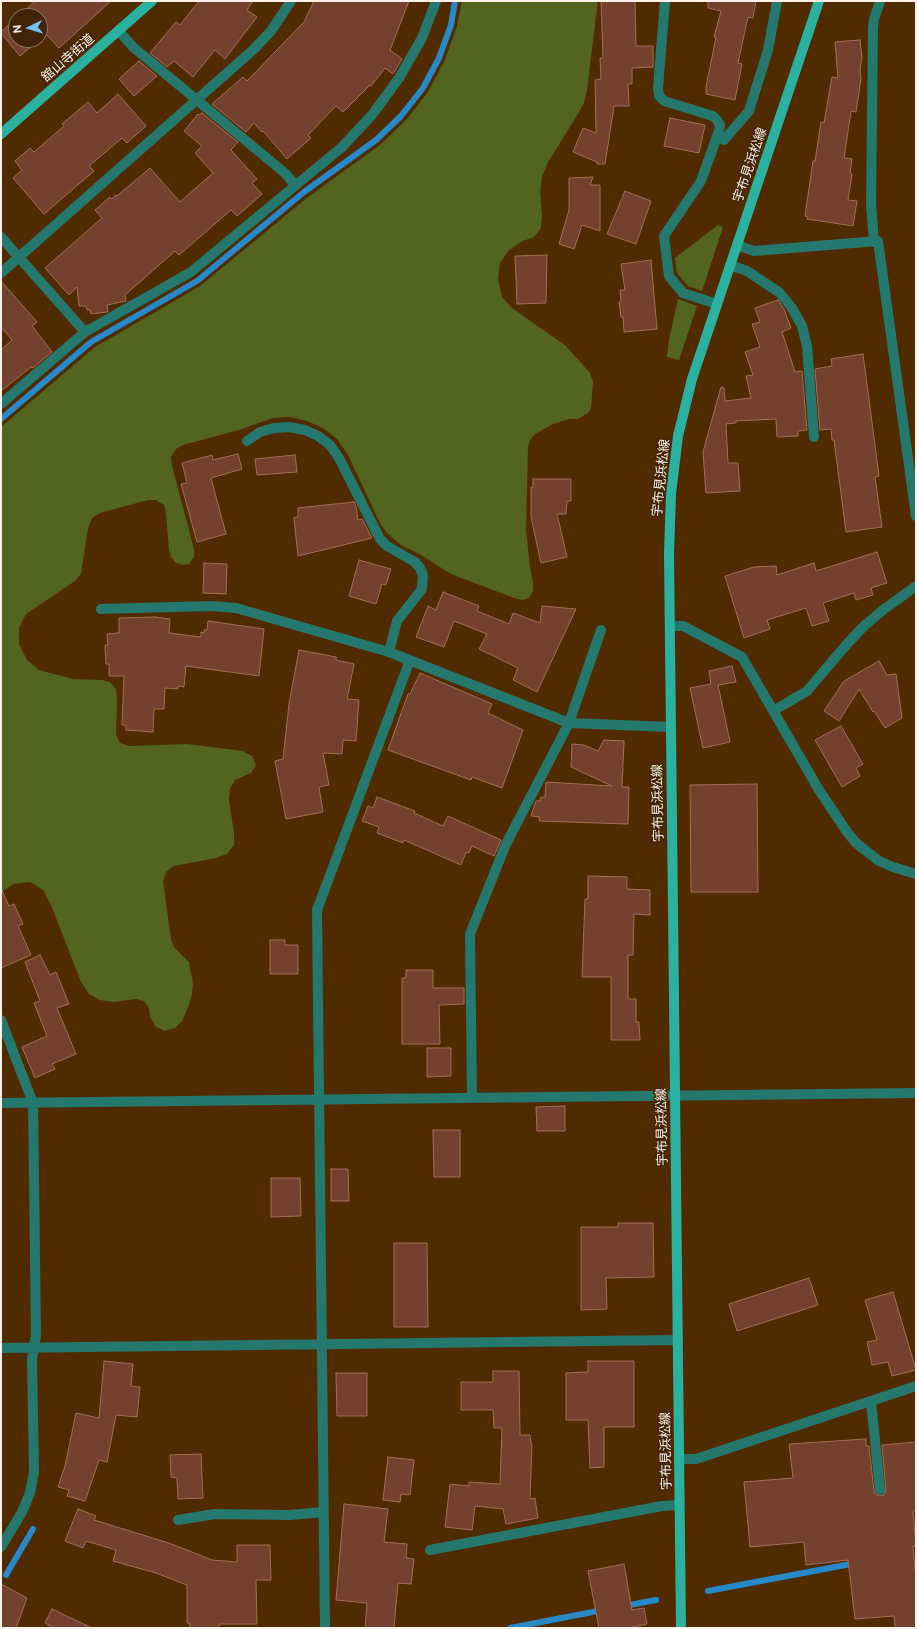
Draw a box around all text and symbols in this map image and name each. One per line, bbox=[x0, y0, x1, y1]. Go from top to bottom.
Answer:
north arrow bbox=[8, 8, 48, 48]
text: N bbox=[11, 24, 23, 34]
street label: 舘山寺街道 bbox=[38, 31, 98, 85]
street label: 宇布見浜松線 bbox=[730, 126, 770, 204]
street label: 宇布見浜松線 bbox=[649, 438, 673, 518]
street label: 宇布見浜松線 bbox=[650, 764, 666, 842]
street label: 宇布見浜松線 bbox=[654, 1088, 670, 1166]
street label: 宇布見浜松線 bbox=[658, 1412, 674, 1490]

